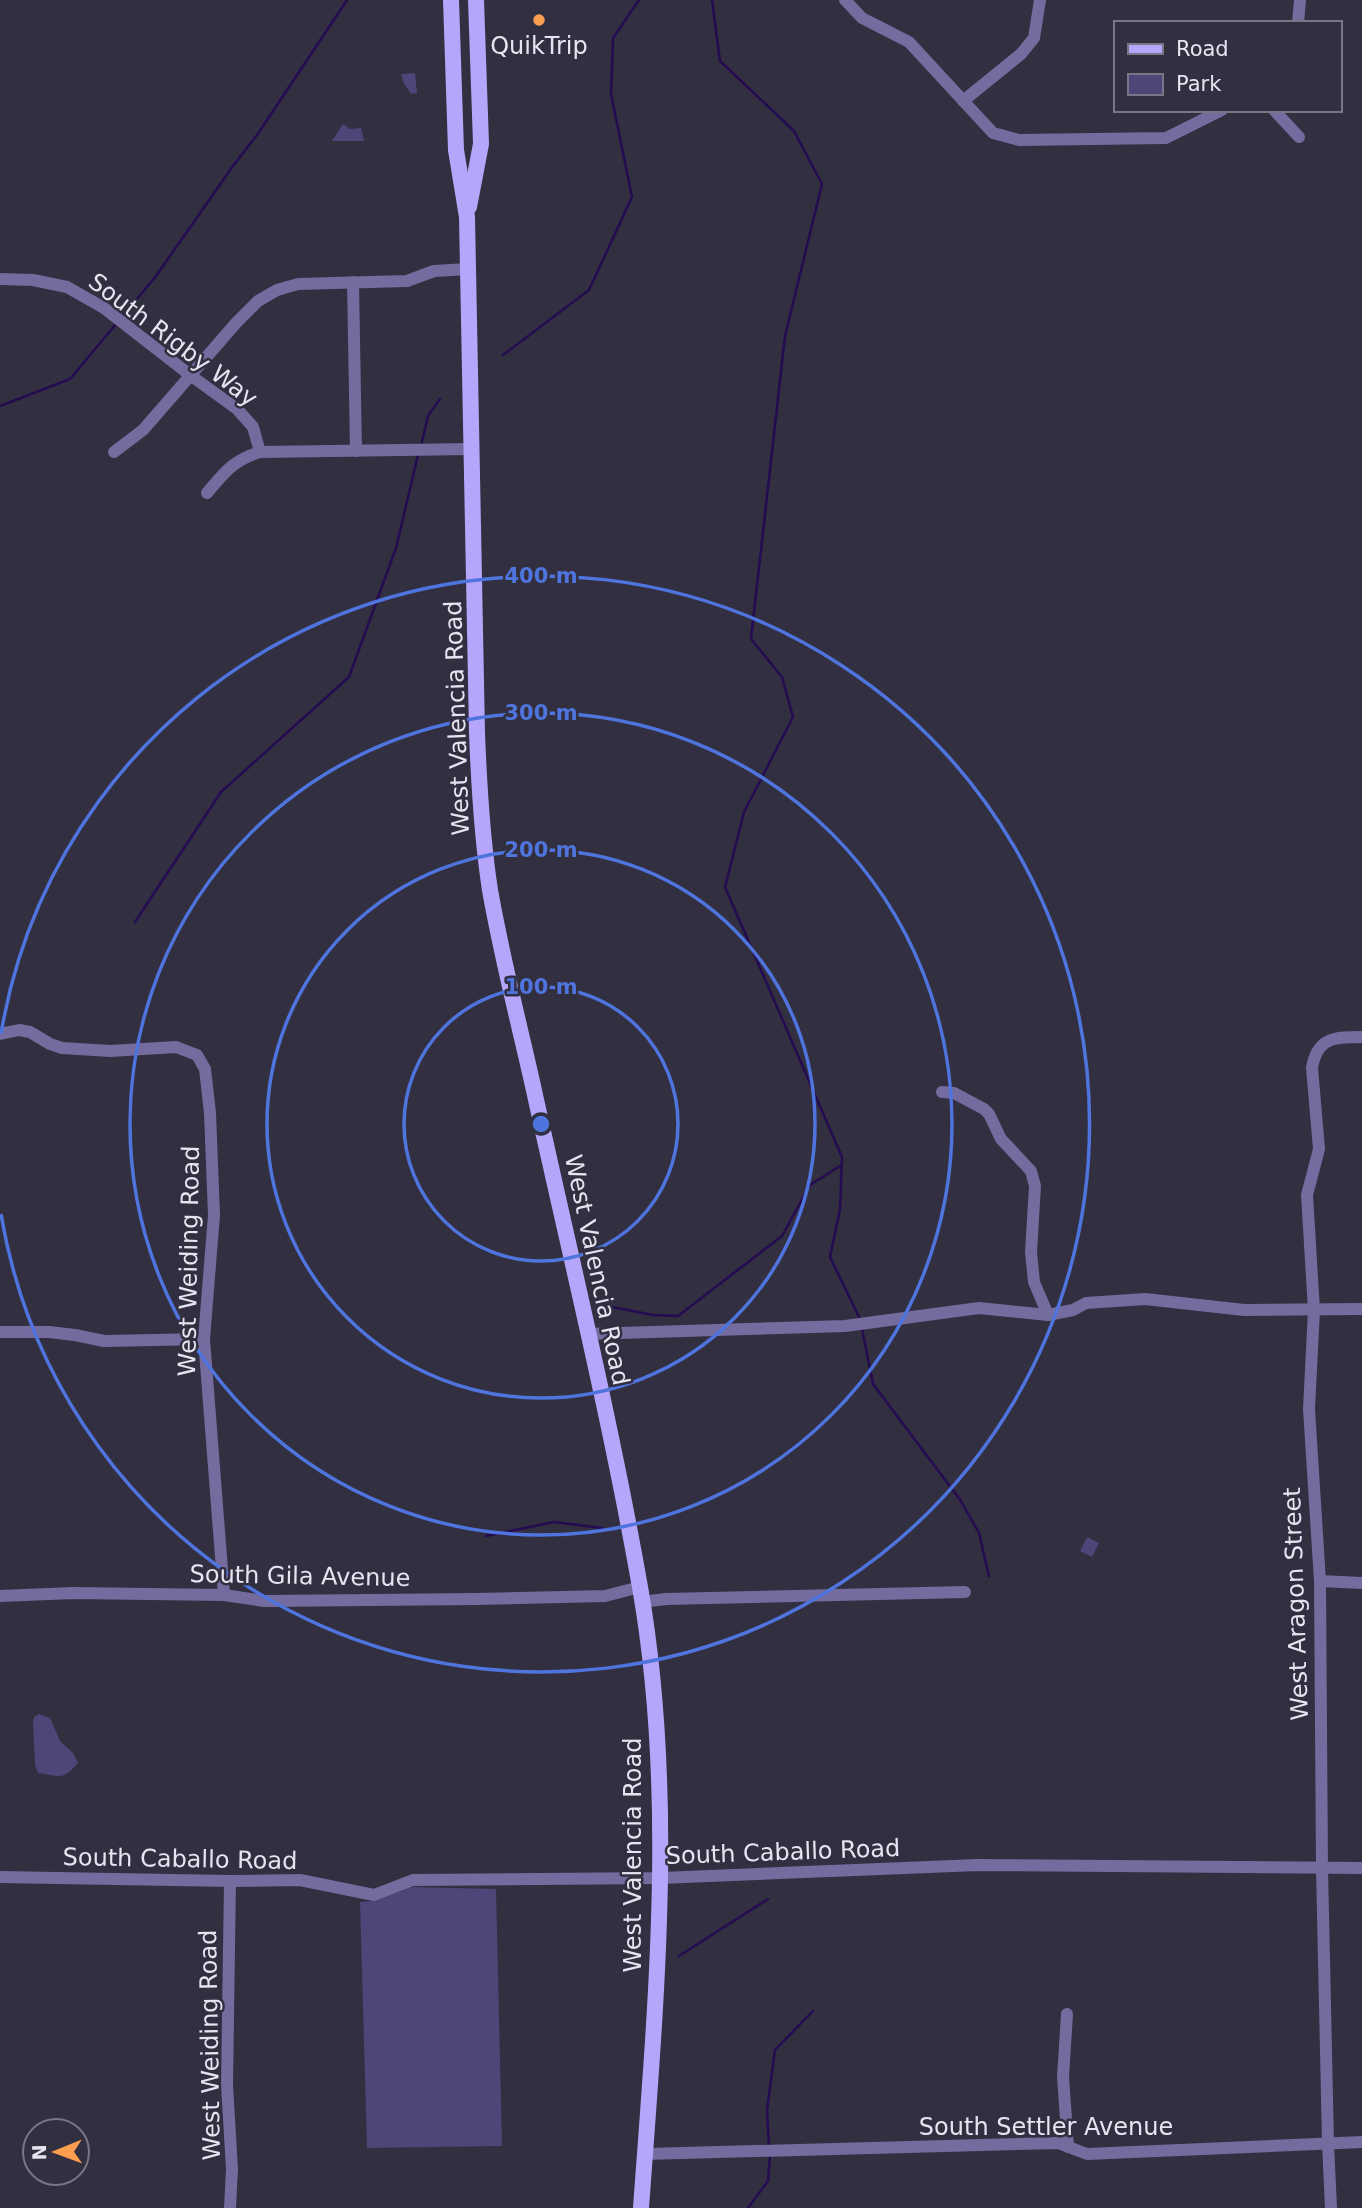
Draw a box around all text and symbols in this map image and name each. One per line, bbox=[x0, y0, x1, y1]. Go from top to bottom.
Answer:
marker: QuikTrip bbox=[531, 12, 547, 28]
legend bbox=[1114, 21, 1341, 112]
place label: QuikTrip bbox=[490, 32, 588, 60]
text: Road bbox=[1176, 37, 1229, 61]
text: Park bbox=[1176, 72, 1222, 96]
street label: South Rigby Way bbox=[83, 267, 263, 413]
text: 400 m bbox=[504, 564, 578, 588]
street label: West Valencia Road bbox=[439, 600, 475, 836]
text: 300 m bbox=[504, 701, 578, 725]
text: 200 m bbox=[504, 838, 578, 862]
text: 100 m bbox=[504, 975, 578, 999]
centre of rings bbox=[529, 1112, 553, 1136]
street label: West Weiding Road bbox=[173, 1145, 205, 1377]
street label: West Valencia Road bbox=[559, 1152, 635, 1388]
street label: West Aragon Street bbox=[1278, 1487, 1314, 1721]
street label: South Gila Avenue bbox=[189, 1560, 411, 1592]
street label: West Valencia Road bbox=[619, 1738, 647, 1972]
street label: South Caballo Road bbox=[665, 1834, 901, 1870]
street label: South Caballo Road bbox=[62, 1843, 298, 1875]
street label: West Weiding Road bbox=[194, 1929, 226, 2161]
street label: South Settler Avenue bbox=[919, 2113, 1173, 2141]
north arrow bbox=[21, 2117, 91, 2187]
text: N bbox=[28, 2144, 50, 2160]

